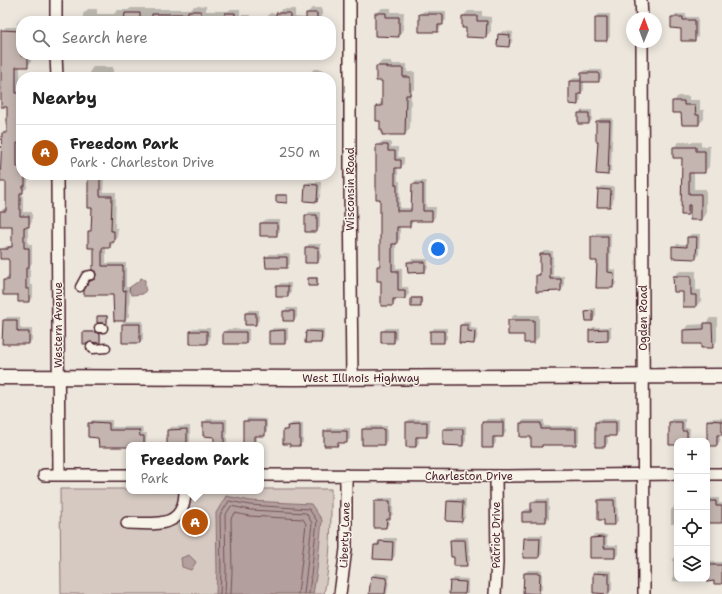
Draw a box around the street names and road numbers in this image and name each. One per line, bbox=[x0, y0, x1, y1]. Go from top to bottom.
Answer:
street label: Wisconsin Road bbox=[343, 147, 358, 231]
street label: Western Avenue bbox=[51, 282, 66, 368]
street label: Ogden Road bbox=[636, 285, 651, 351]
street label: West Illinois Highway bbox=[302, 371, 420, 386]
street label: Charleston Drive bbox=[425, 469, 513, 484]
street label: Patriot Drive bbox=[489, 501, 504, 569]
street label: Liberty Lane bbox=[336, 502, 354, 568]

